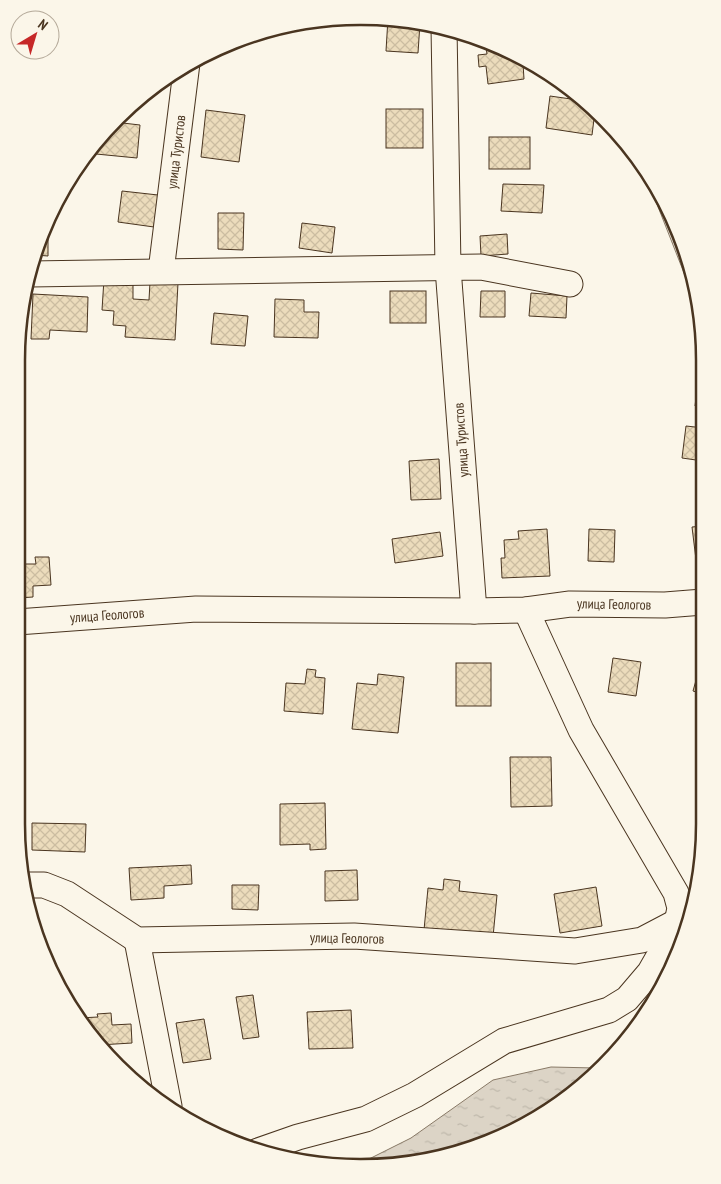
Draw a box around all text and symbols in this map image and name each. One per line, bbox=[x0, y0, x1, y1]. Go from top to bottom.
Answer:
north arrow bbox=[10, 10, 60, 60]
text: N bbox=[34, 15, 52, 34]
street label: улица Туристов bbox=[163, 114, 190, 190]
street label: улица Туристов bbox=[449, 402, 473, 478]
street label: улица Геологов bbox=[577, 594, 652, 614]
street label: улица Геологов bbox=[69, 603, 145, 627]
street label: улица Геологов bbox=[310, 928, 385, 948]

